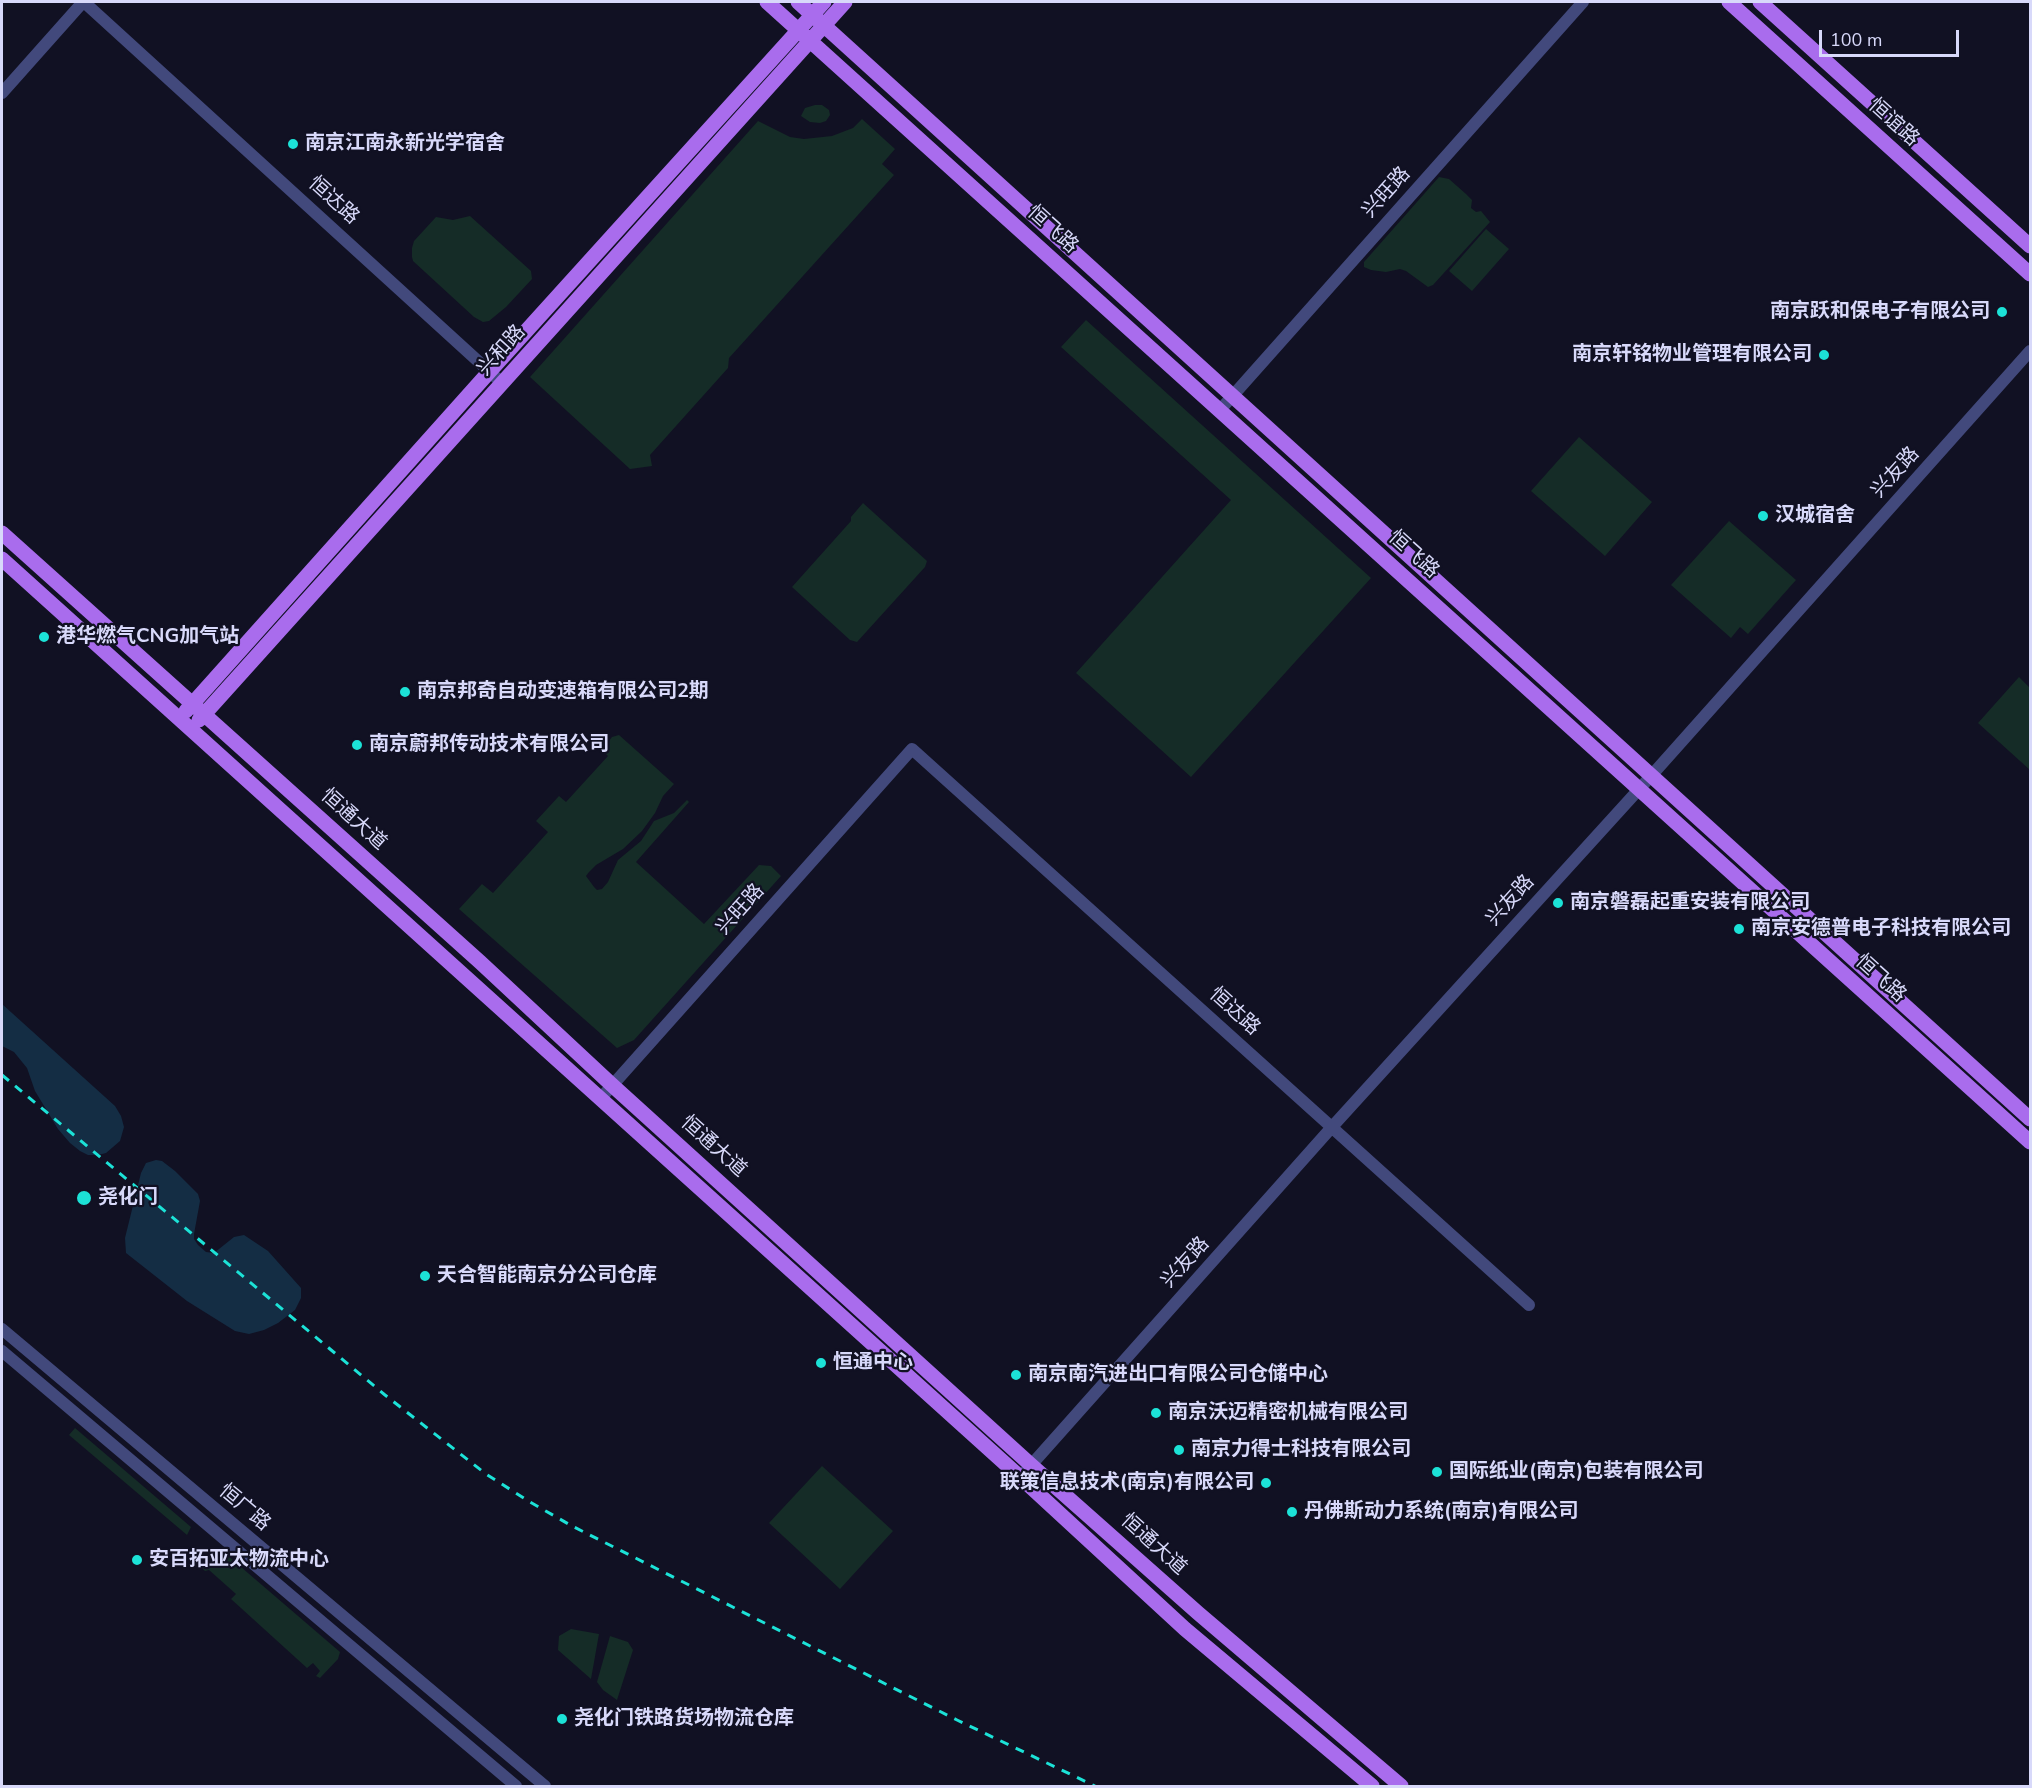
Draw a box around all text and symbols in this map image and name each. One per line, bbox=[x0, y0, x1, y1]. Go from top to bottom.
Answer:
scale bar bbox=[1822, 18, 1962, 56]
text: 100 m bbox=[1830, 28, 1882, 52]
street label: 恒谊路 bbox=[1863, 94, 1923, 152]
place label: 南京江南永新光学宿舍 bbox=[305, 132, 505, 156]
marker: 南京江南永新光学宿舍 bbox=[286, 137, 300, 151]
street label: 兴旺路 bbox=[1358, 163, 1416, 223]
street label: 恒达路 bbox=[303, 172, 363, 230]
street label: 恒飞路 bbox=[1022, 201, 1082, 259]
place label: 南京跃和保电子有限公司 bbox=[1770, 300, 1990, 324]
marker: 南京跃和保电子有限公司 bbox=[1995, 305, 2009, 319]
street label: 兴和路 bbox=[473, 321, 531, 381]
place label: 南京轩铭物业管理有限公司 bbox=[1572, 343, 1812, 367]
marker: 南京轩铭物业管理有限公司 bbox=[1817, 348, 1831, 362]
street label: 兴友路 bbox=[1867, 443, 1925, 503]
place label: 汉城宿舍 bbox=[1775, 504, 1855, 528]
marker: 汉城宿舍 bbox=[1756, 509, 1770, 523]
street label: 恒飞路 bbox=[1383, 526, 1443, 584]
place label: 港华燃气CNG加气站 bbox=[56, 625, 239, 649]
marker: 港华燃气CNG加气站 bbox=[37, 630, 51, 644]
place label: 南京邦奇自动变速箱有限公司2期 bbox=[417, 680, 709, 704]
marker: 南京邦奇自动变速箱有限公司2期 bbox=[398, 685, 412, 699]
place label: 南京蔚邦传动技术有限公司 bbox=[369, 733, 609, 757]
marker: 南京蔚邦传动技术有限公司 bbox=[350, 738, 364, 752]
street label: 恒通大道 bbox=[315, 784, 391, 856]
street label: 兴友路 bbox=[1482, 871, 1540, 931]
street label: 兴旺路 bbox=[712, 880, 770, 940]
place label: 南京磐磊起重安装有限公司 bbox=[1570, 891, 1810, 915]
marker: 南京磐磊起重安装有限公司 bbox=[1551, 896, 1565, 910]
place label: 南京安德普电子科技有限公司 bbox=[1751, 917, 2011, 941]
marker: 南京安德普电子科技有限公司 bbox=[1732, 922, 1746, 936]
street label: 恒飞路 bbox=[1850, 950, 1910, 1008]
street label: 恒达路 bbox=[1204, 983, 1264, 1041]
street label: 恒通大道 bbox=[675, 1111, 751, 1183]
place label: 尧化门 bbox=[98, 1186, 158, 1210]
marker: 尧化门 bbox=[75, 1189, 93, 1207]
street label: 兴友路 bbox=[1157, 1233, 1215, 1293]
place label: 天合智能南京分公司仓库 bbox=[437, 1264, 657, 1288]
marker: 天合智能南京分公司仓库 bbox=[418, 1269, 432, 1283]
place label: 恒通中心 bbox=[833, 1351, 913, 1375]
marker: 恒通中心 bbox=[814, 1356, 828, 1370]
place label: 南京南汽进出口有限公司仓储中心 bbox=[1028, 1363, 1328, 1387]
marker: 南京南汽进出口有限公司仓储中心 bbox=[1009, 1368, 1023, 1382]
place label: 南京沃迈精密机械有限公司 bbox=[1168, 1401, 1408, 1425]
marker: 南京沃迈精密机械有限公司 bbox=[1149, 1406, 1163, 1420]
place label: 南京力得士科技有限公司 bbox=[1191, 1438, 1411, 1462]
marker: 南京力得士科技有限公司 bbox=[1172, 1443, 1186, 1457]
place label: 国际纸业(南京)包装有限公司 bbox=[1449, 1460, 1703, 1484]
marker: 国际纸业(南京)包装有限公司 bbox=[1430, 1465, 1444, 1479]
place label: 联策信息技术(南京)有限公司 bbox=[1000, 1471, 1254, 1495]
marker: 联策信息技术(南京)有限公司 bbox=[1259, 1476, 1273, 1490]
street label: 恒广路 bbox=[213, 1480, 275, 1536]
place label: 丹佛斯动力系统(南京)有限公司 bbox=[1304, 1500, 1578, 1524]
marker: 丹佛斯动力系统(南京)有限公司 bbox=[1285, 1505, 1299, 1519]
street label: 恒通大道 bbox=[1115, 1509, 1191, 1581]
place label: 安百拓亚太物流中心 bbox=[149, 1548, 329, 1572]
marker: 安百拓亚太物流中心 bbox=[130, 1553, 144, 1567]
place label: 尧化门铁路货场物流仓库 bbox=[574, 1707, 794, 1731]
marker: 尧化门铁路货场物流仓库 bbox=[555, 1712, 569, 1726]

